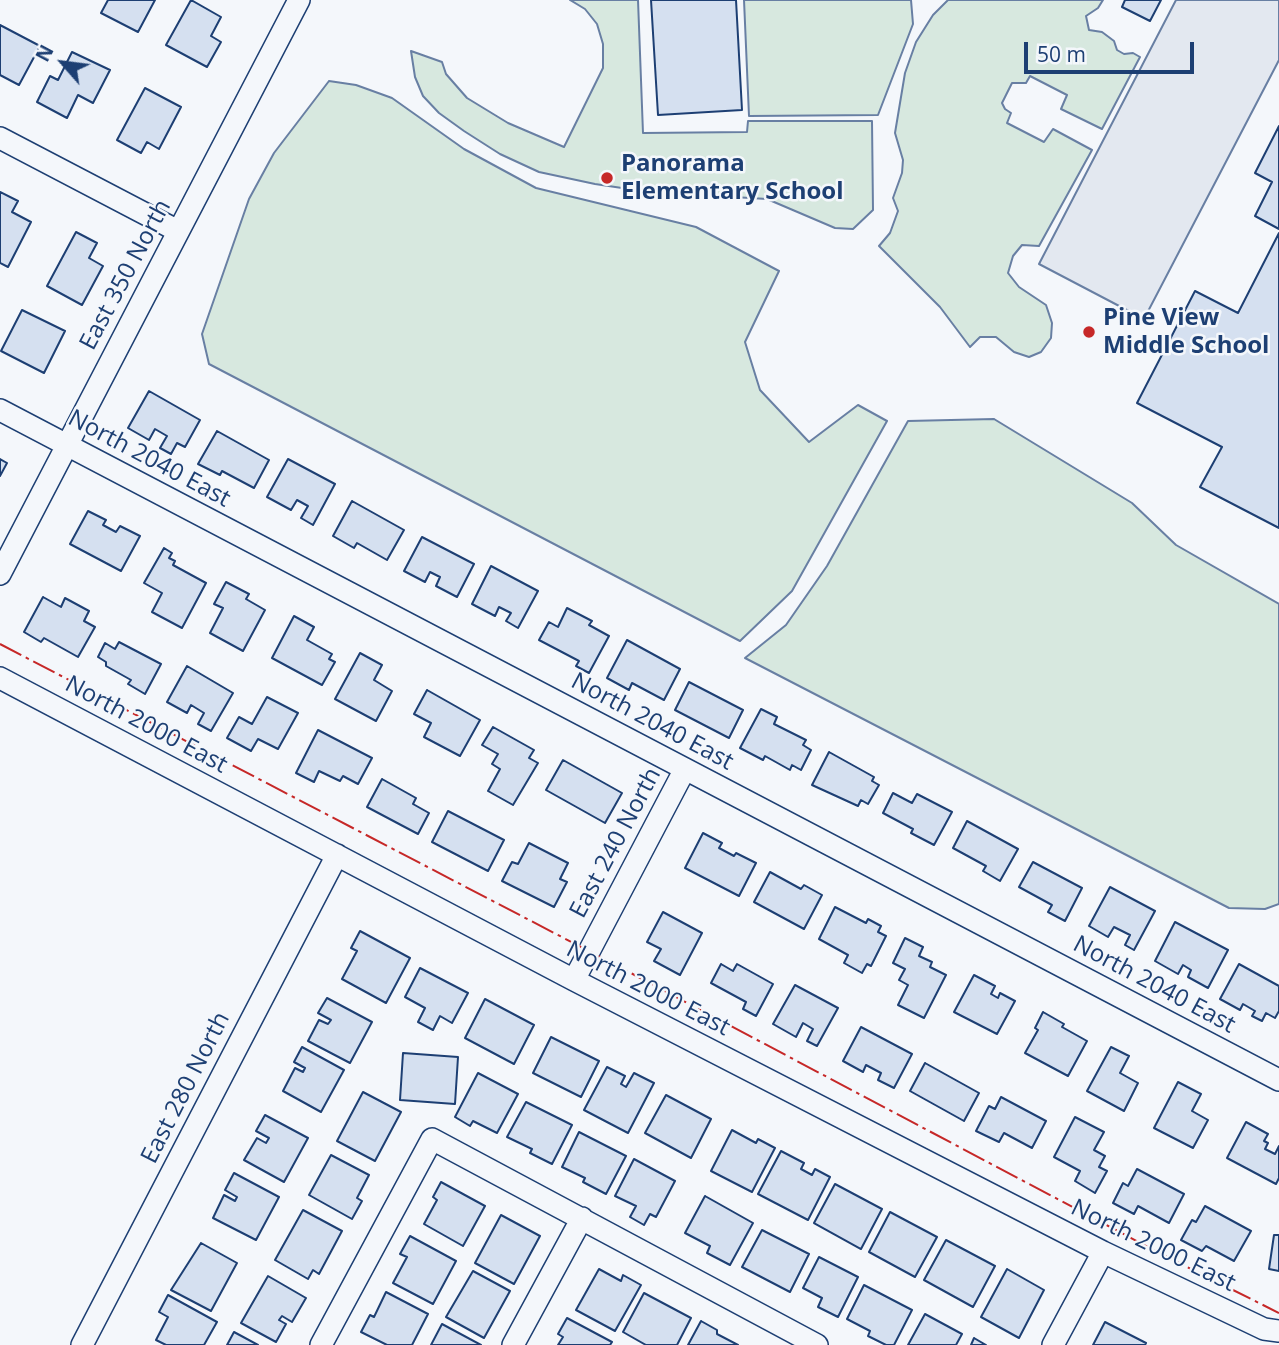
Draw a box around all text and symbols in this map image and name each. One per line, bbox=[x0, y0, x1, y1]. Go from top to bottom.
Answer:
north arrow bbox=[28, 28, 98, 98]
scale bar bbox=[1027, 28, 1197, 72]
text: N bbox=[29, 40, 60, 66]
text: 50 m bbox=[1037, 40, 1086, 68]
place label: Panorama Elementary School bbox=[621, 150, 844, 206]
marker: Panorama Elementary School bbox=[599, 170, 615, 186]
street label: East 350 North bbox=[74, 195, 178, 355]
place label: Pine View Middle School bbox=[1103, 304, 1269, 360]
marker: Pine View Middle School bbox=[1081, 324, 1097, 340]
street label: North 2040 East bbox=[63, 404, 235, 514]
street label: North 2040 East bbox=[566, 667, 738, 777]
street label: North 2000 East bbox=[60, 670, 232, 780]
street label: East 240 North bbox=[564, 763, 668, 923]
street label: North 2040 East bbox=[1068, 930, 1240, 1040]
street label: North 2000 East bbox=[561, 935, 735, 1043]
street label: East 280 North bbox=[136, 1008, 236, 1168]
street label: North 2000 East bbox=[1066, 1194, 1240, 1298]

